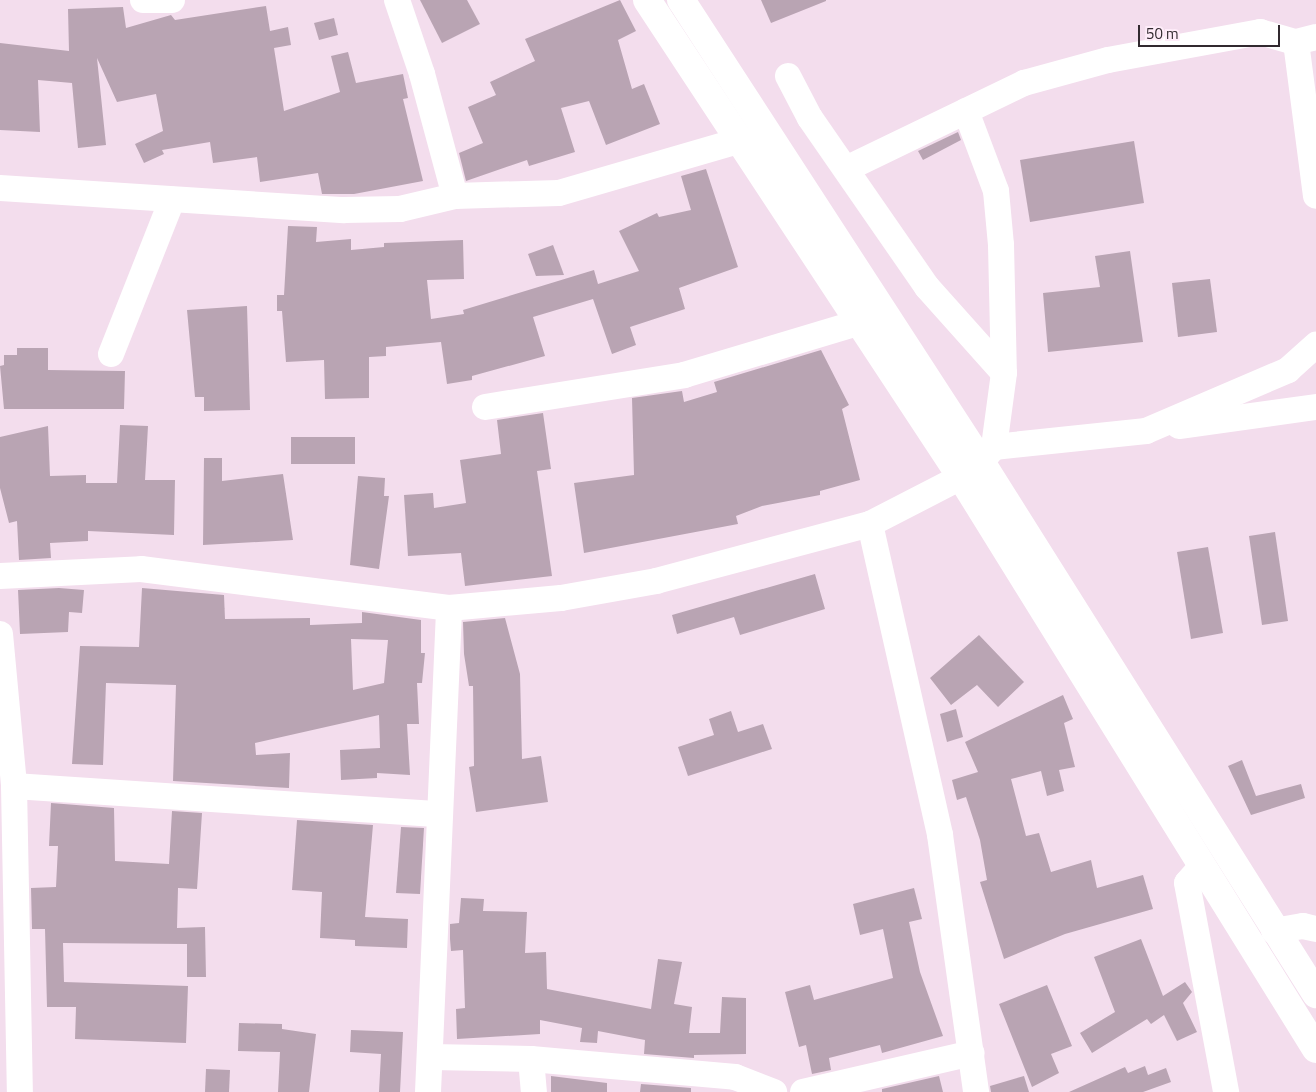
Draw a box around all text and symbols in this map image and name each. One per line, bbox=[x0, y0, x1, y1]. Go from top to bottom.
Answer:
scale bar bbox=[1141, 15, 1284, 47]
text: 50 m bbox=[1146, 22, 1179, 45]

